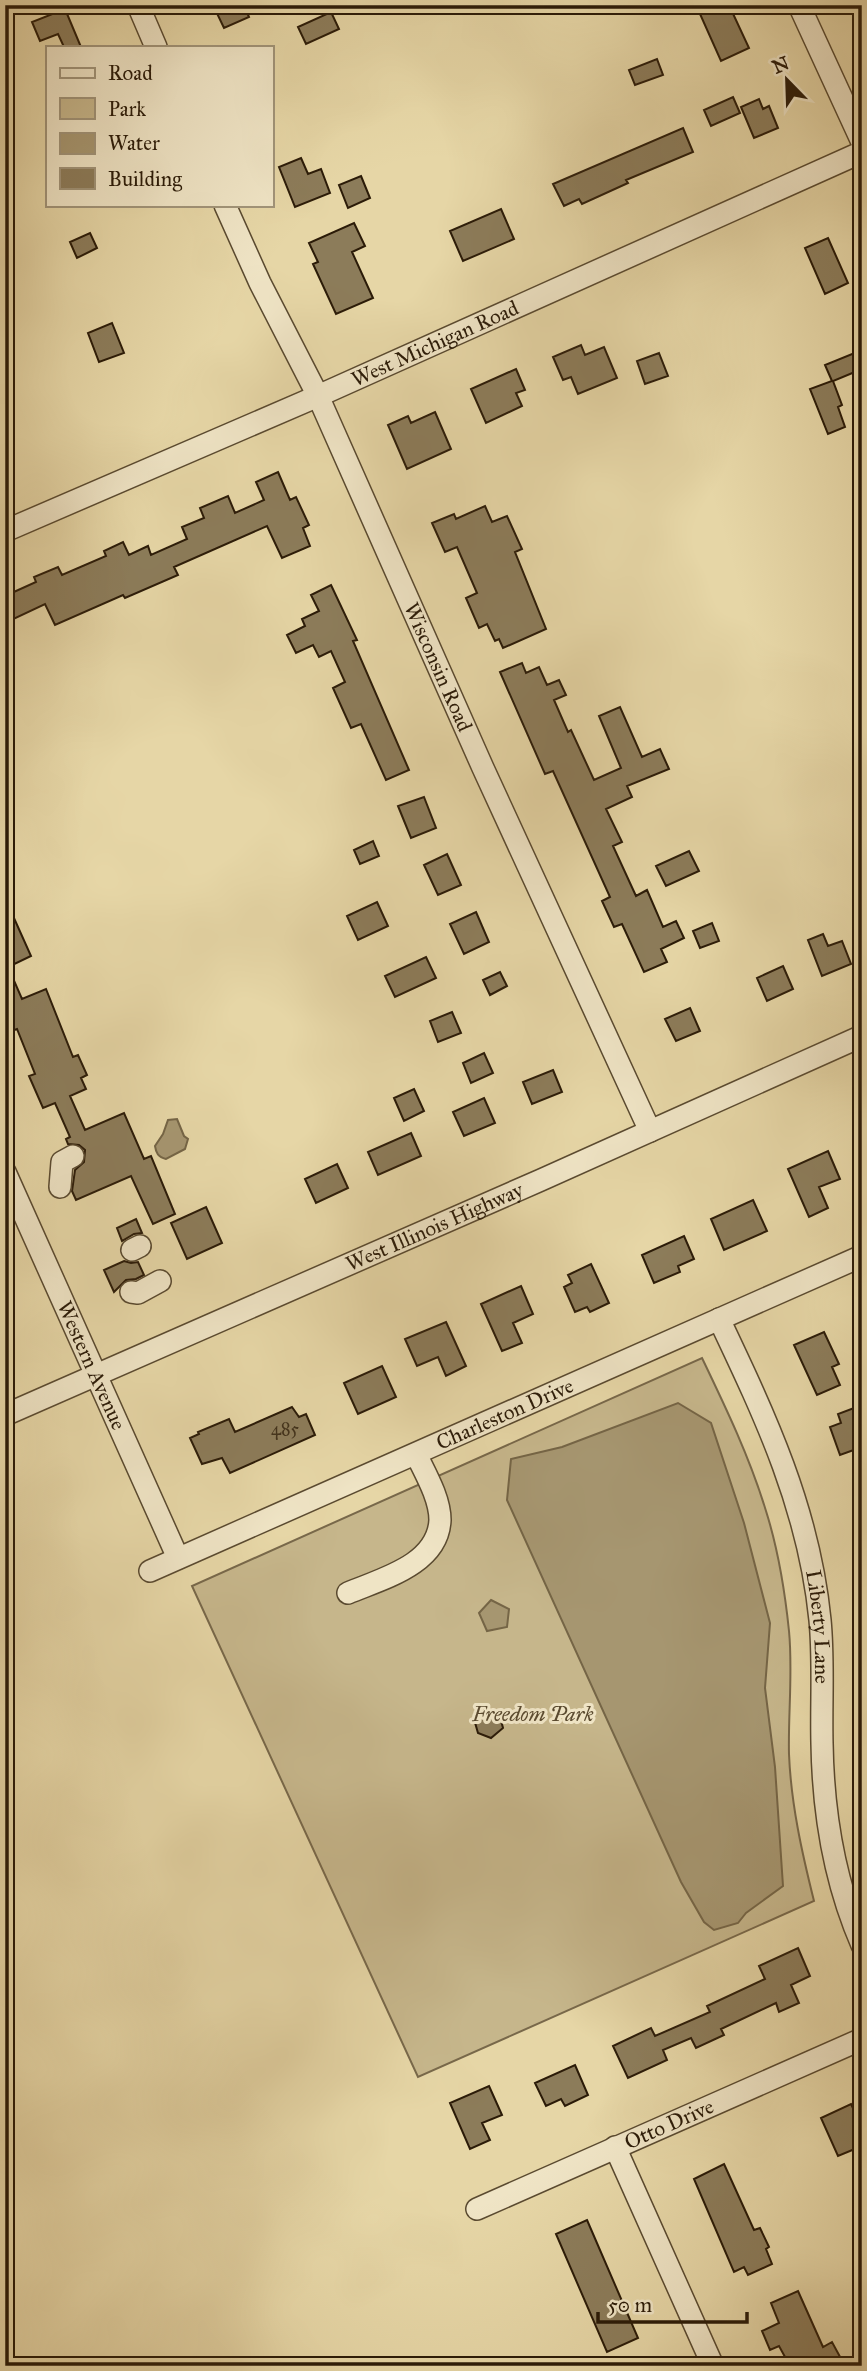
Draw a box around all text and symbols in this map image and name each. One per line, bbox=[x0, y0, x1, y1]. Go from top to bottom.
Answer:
legend bbox=[46, 46, 273, 206]
north arrow bbox=[752, 46, 822, 116]
text: N bbox=[769, 51, 792, 79]
text: Road bbox=[108, 60, 153, 86]
text: Park bbox=[108, 96, 146, 122]
text: Water bbox=[108, 130, 160, 156]
text: Building bbox=[108, 166, 182, 192]
street label: West Michigan Road bbox=[347, 295, 523, 392]
street label: Wisconsin Road bbox=[398, 598, 478, 736]
street label: West Illinois Highway bbox=[342, 1176, 528, 1277]
street label: Western Avenue bbox=[52, 1297, 132, 1434]
street label: Charleston Drive bbox=[432, 1372, 578, 1456]
house number: 485 bbox=[271, 1418, 300, 1440]
street label: Liberty Lane bbox=[800, 1568, 835, 1684]
park label: Freedom Park bbox=[471, 1701, 594, 1727]
street label: Otto Drive bbox=[621, 2093, 718, 2155]
scale bar bbox=[598, 2280, 746, 2324]
text: 50 m bbox=[608, 2292, 653, 2318]

